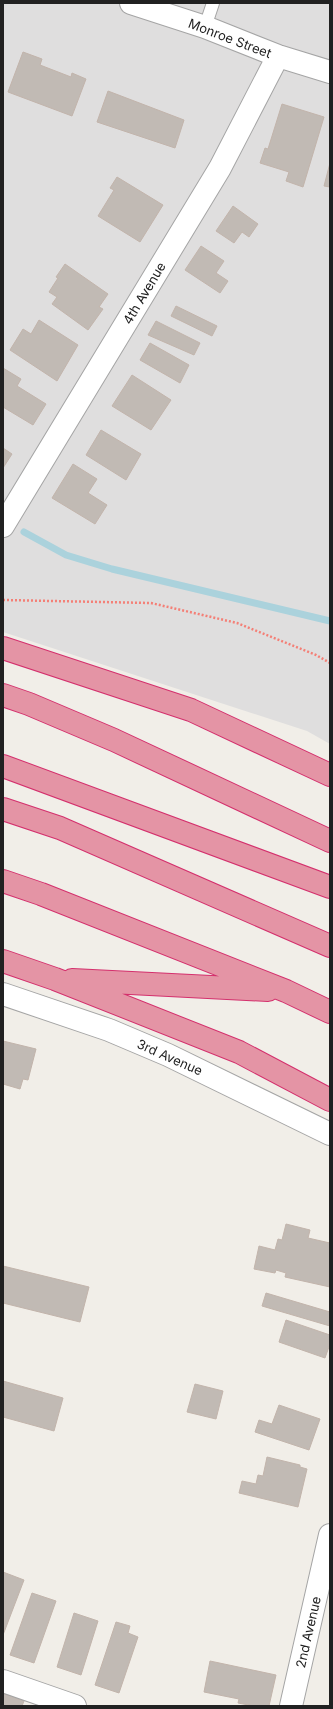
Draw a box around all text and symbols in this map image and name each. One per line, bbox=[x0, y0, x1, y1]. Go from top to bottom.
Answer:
street label: Monroe Street bbox=[186, 15, 274, 61]
street label: 4th Avenue bbox=[119, 259, 169, 327]
street label: 3rd Avenue bbox=[135, 1035, 205, 1079]
street label: 2nd Avenue bbox=[292, 1595, 324, 1669]

